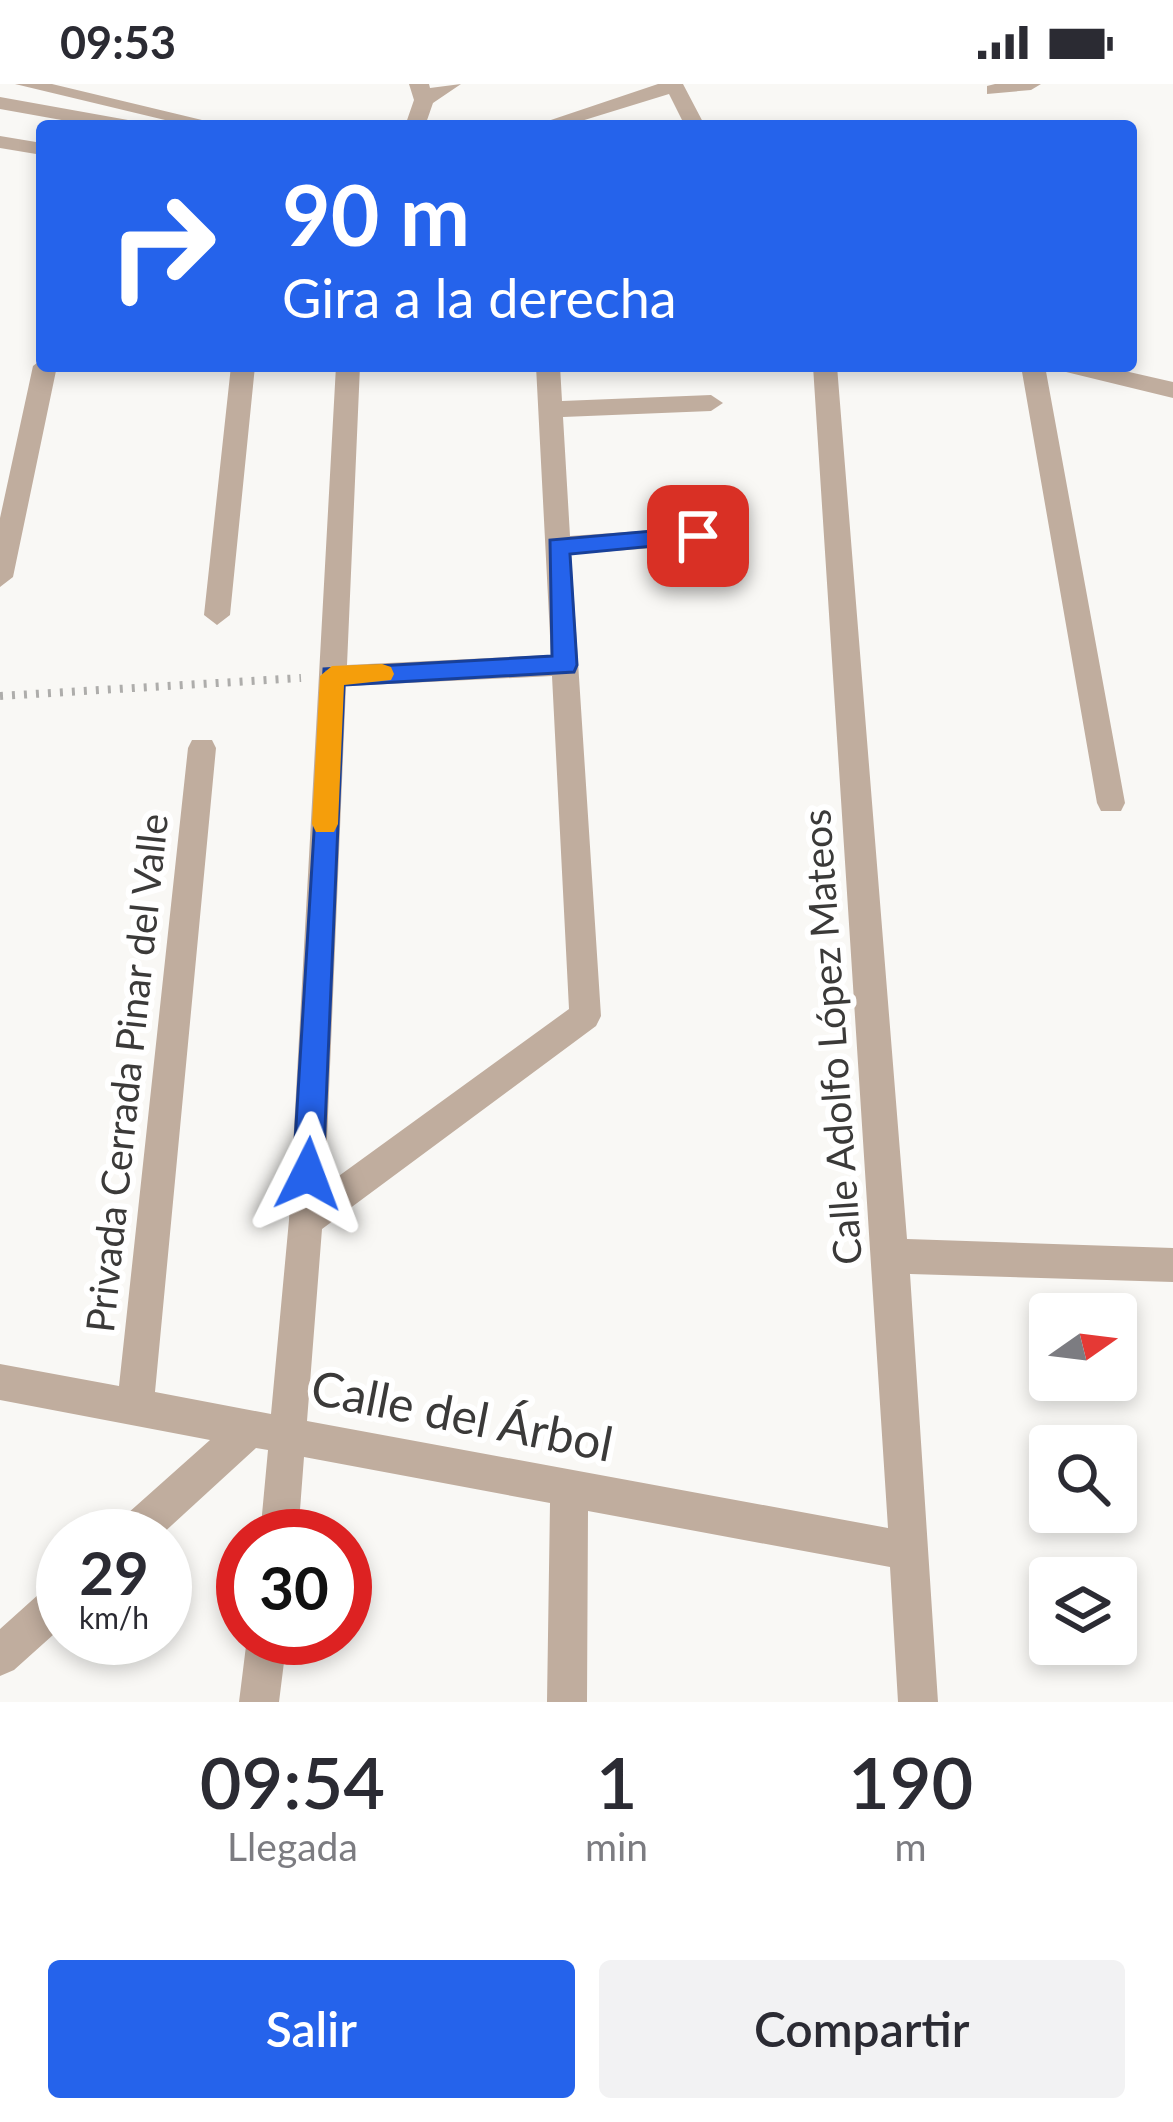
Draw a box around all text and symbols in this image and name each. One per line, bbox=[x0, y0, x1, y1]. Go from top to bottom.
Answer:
text: 09:53 bbox=[60, 15, 176, 69]
text: 90 m bbox=[282, 163, 470, 264]
icon: right bbox=[84, 168, 240, 324]
text: Gira a la derecha bbox=[282, 265, 677, 330]
pin bbox=[647, 485, 749, 587]
icon: arrive bbox=[665, 503, 731, 569]
street label: Calle Adolfo López Mateos bbox=[792, 808, 870, 1266]
street label: Privada Cerrada Pinar del Valle bbox=[76, 811, 176, 1334]
position arrow bbox=[245, 1111, 371, 1237]
north arrow bbox=[1029, 1293, 1137, 1401]
map controls bbox=[1029, 1293, 1137, 1665]
street label: Calle del Árbol bbox=[307, 1357, 618, 1472]
button: search bbox=[1029, 1425, 1137, 1533]
speed limit sign: 30 bbox=[216, 1509, 372, 1665]
text: 29 bbox=[79, 1536, 149, 1608]
button: layers bbox=[1029, 1557, 1137, 1665]
text: km/h bbox=[79, 1599, 149, 1635]
text: 09:54 bbox=[200, 1738, 385, 1824]
text: 1 bbox=[596, 1738, 637, 1824]
text: 190 bbox=[848, 1738, 973, 1824]
text: Llegada bbox=[227, 1823, 358, 1869]
text: min bbox=[585, 1823, 648, 1869]
text: m bbox=[895, 1823, 927, 1869]
button: Salir bbox=[48, 1960, 575, 2098]
button: Compartir bbox=[599, 1960, 1125, 2098]

